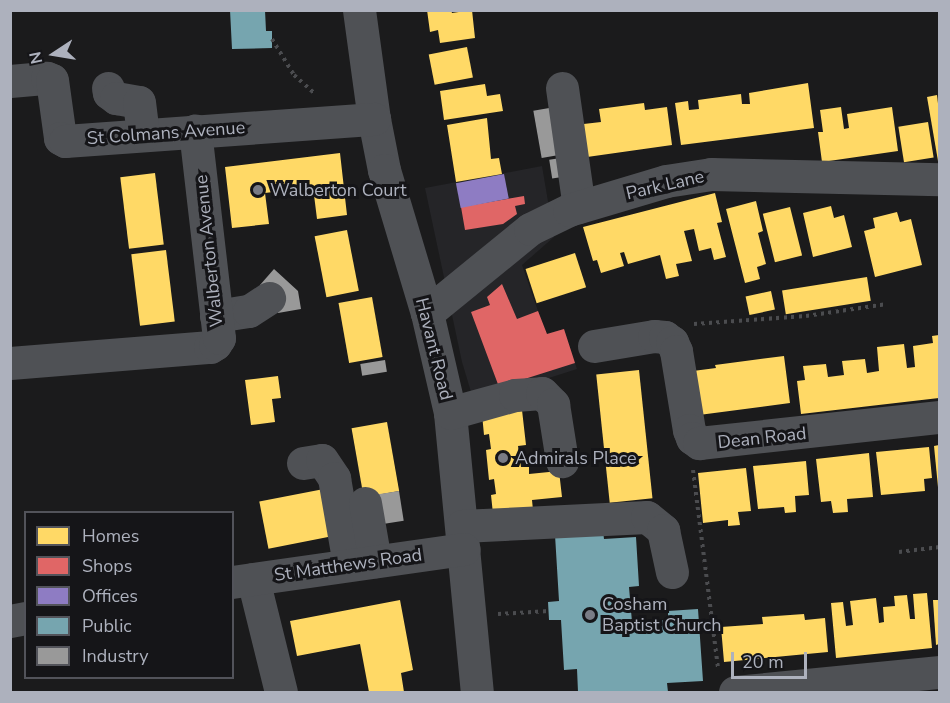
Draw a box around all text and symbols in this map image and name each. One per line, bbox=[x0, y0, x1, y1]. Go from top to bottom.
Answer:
north arrow bbox=[24, 24, 84, 84]
text: N bbox=[24, 50, 48, 66]
street label: St Colmans Avenue bbox=[86, 117, 246, 149]
street label: Park Lane bbox=[624, 166, 706, 204]
street label: Walberton Avenue bbox=[190, 174, 228, 328]
place label: Walberton Court bbox=[270, 179, 407, 201]
marker: Walberton Court bbox=[251, 183, 265, 197]
street label: Havant Road bbox=[411, 296, 457, 402]
street label: Dean Road bbox=[717, 423, 807, 453]
place label: Admirals Place bbox=[515, 447, 637, 469]
marker: Admirals Place bbox=[496, 451, 510, 465]
legend bbox=[24, 511, 234, 679]
text: Homes bbox=[82, 524, 139, 548]
street label: St Matthews Road bbox=[273, 544, 423, 586]
text: Shops bbox=[82, 554, 132, 578]
text: Offices bbox=[82, 584, 138, 608]
place label: Cosham Baptist Church bbox=[602, 594, 721, 636]
marker: Cosham Baptist Church bbox=[583, 608, 597, 622]
text: Public bbox=[82, 614, 132, 638]
scale bar bbox=[734, 640, 810, 678]
text: Industry bbox=[82, 644, 149, 668]
text: 20 m bbox=[742, 650, 784, 674]

